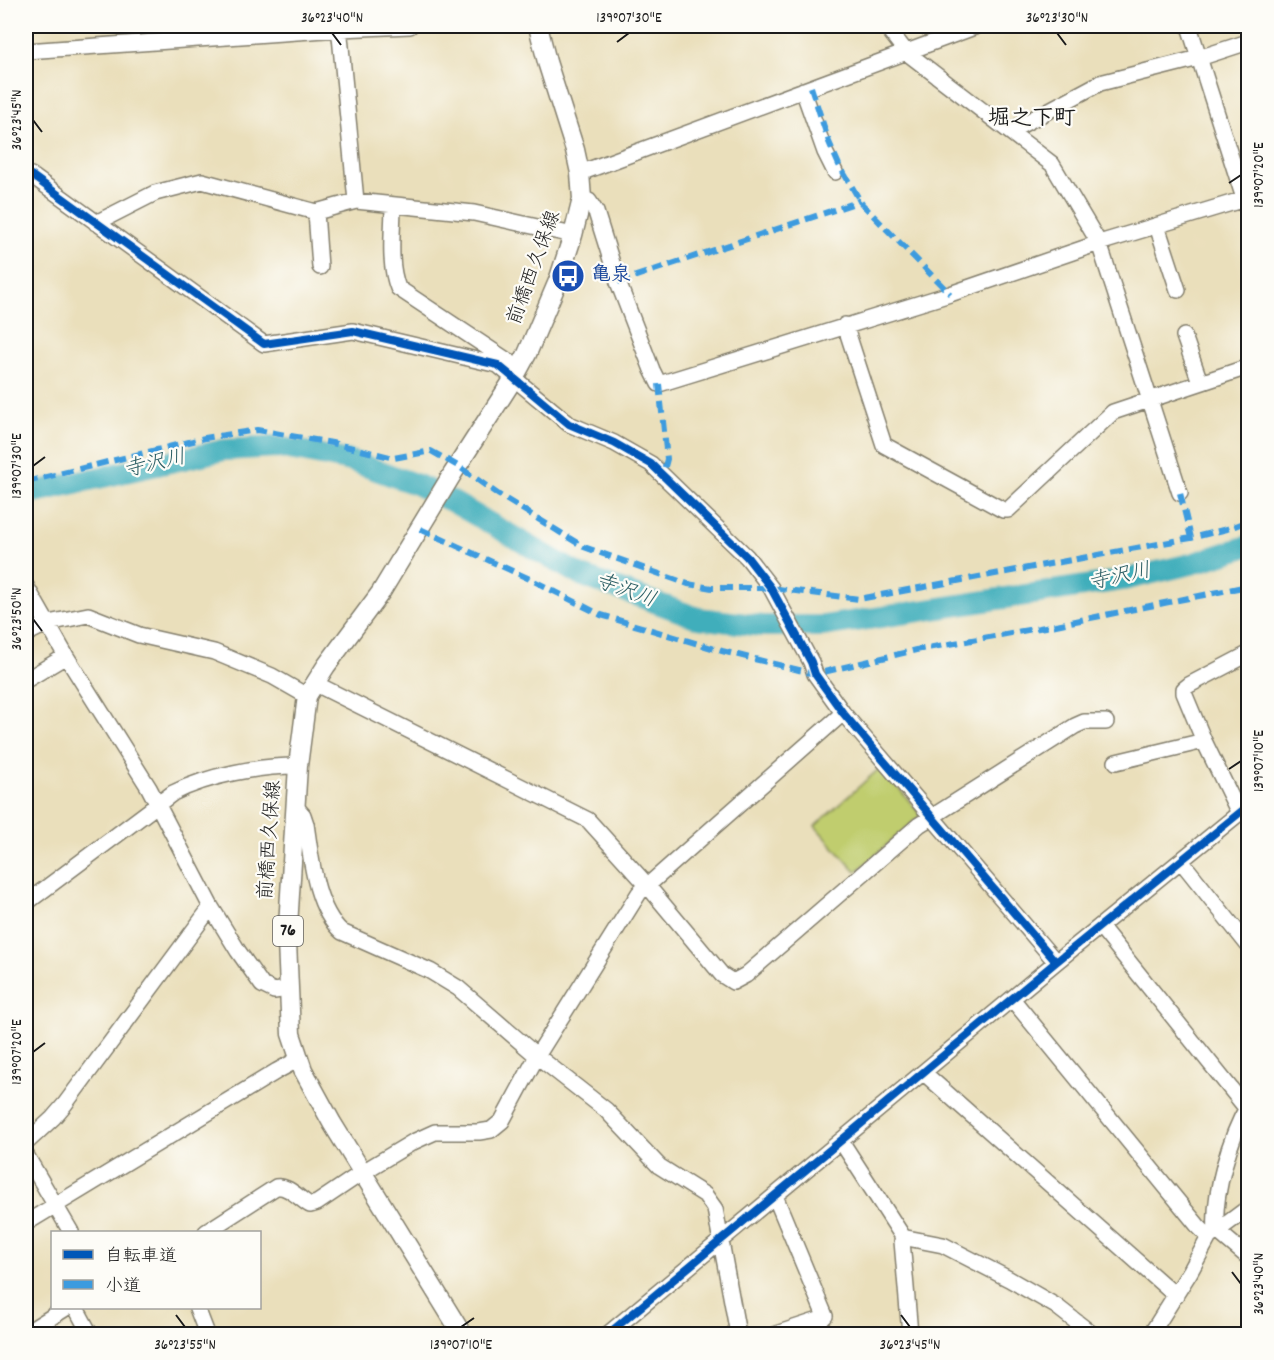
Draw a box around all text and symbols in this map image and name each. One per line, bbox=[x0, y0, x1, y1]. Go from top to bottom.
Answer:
text: 36°23'40"N bbox=[301, 8, 363, 30]
text: 139°07'30"E bbox=[596, 8, 662, 30]
text: 36°23'30"N bbox=[1026, 8, 1088, 30]
text: 36°23'45"N bbox=[7, 90, 29, 150]
district label: 堀之下町 bbox=[988, 104, 1076, 135]
text: 139°07'20"E bbox=[1249, 142, 1271, 208]
street label: 前橋西久保線 bbox=[501, 207, 569, 329]
bus stop icon: 亀泉 bbox=[550, 258, 586, 294]
place label: 亀泉 bbox=[591, 262, 631, 290]
text: 139°07'30"E bbox=[7, 433, 29, 499]
water label: 寺沢川 bbox=[121, 443, 189, 487]
water label: 寺沢川 bbox=[1086, 557, 1154, 599]
water label: 寺沢川 bbox=[590, 567, 660, 617]
text: 36°23'50"N bbox=[7, 588, 29, 650]
text: 139°07'10"E bbox=[1249, 730, 1271, 792]
street label: 前橋西久保線 bbox=[253, 779, 289, 901]
road number: 76 bbox=[273, 916, 303, 946]
text: 139°07'20"E bbox=[7, 1019, 29, 1085]
legend bbox=[51, 1231, 261, 1309]
text: 自転車道 bbox=[105, 1245, 177, 1270]
text: 36°23'40"N bbox=[1249, 1253, 1271, 1315]
text: 小道 bbox=[105, 1275, 141, 1300]
text: 36°23'55"N bbox=[154, 1335, 216, 1357]
text: 139°07'10"E bbox=[430, 1335, 492, 1357]
text: 36°23'45"N bbox=[880, 1335, 940, 1357]

